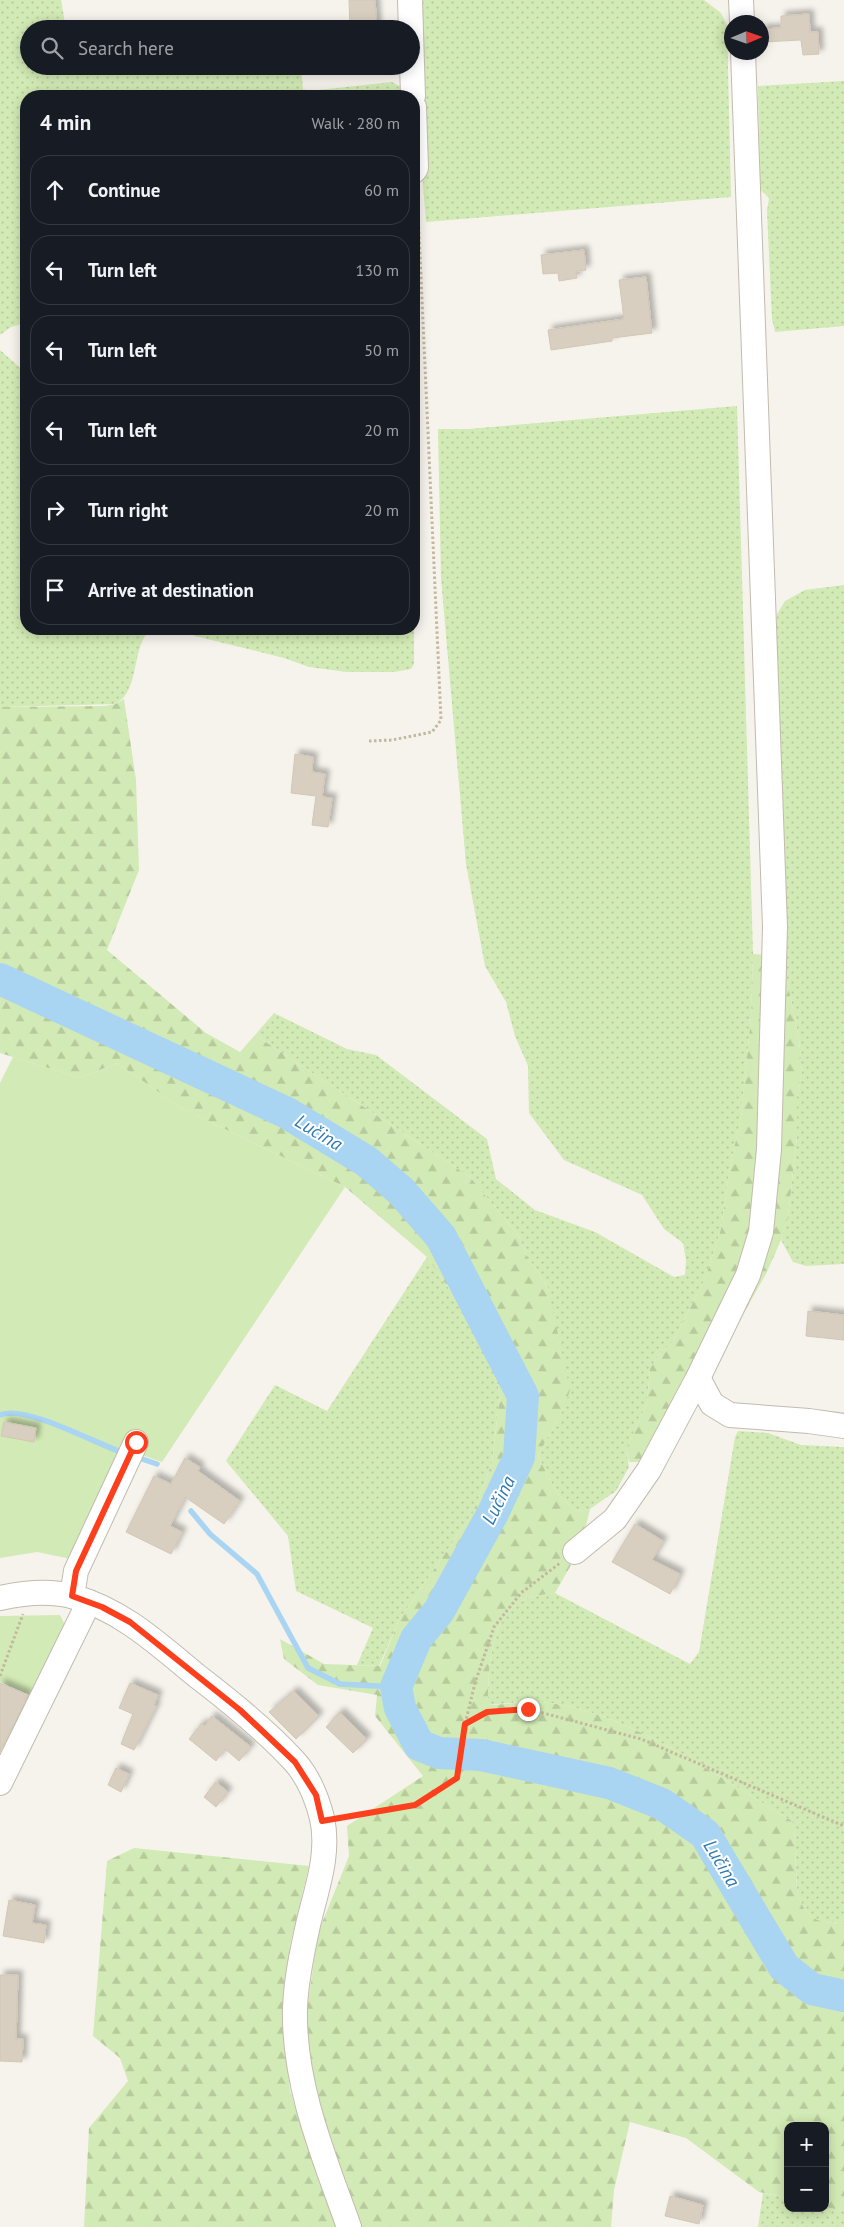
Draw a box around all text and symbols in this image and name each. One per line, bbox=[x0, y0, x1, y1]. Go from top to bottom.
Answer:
north arrow bbox=[724, 15, 769, 60]
search box bbox=[20, 20, 420, 75]
icon: search bbox=[38, 34, 66, 62]
text: Search here bbox=[78, 36, 174, 60]
text: 4 min bbox=[40, 109, 91, 136]
text: Walk · 280 m bbox=[311, 113, 400, 133]
icon: ahead bbox=[41, 176, 69, 204]
text: Continue bbox=[88, 178, 160, 202]
text: 60 m bbox=[364, 180, 399, 200]
icon: left bbox=[41, 256, 69, 284]
text: Turn left bbox=[88, 258, 157, 282]
text: 130 m bbox=[356, 260, 399, 280]
icon: left bbox=[41, 336, 69, 364]
text: Turn left bbox=[88, 338, 157, 362]
text: 50 m bbox=[364, 340, 399, 360]
icon: left bbox=[41, 416, 69, 444]
text: Turn left bbox=[88, 418, 157, 442]
text: 20 m bbox=[364, 420, 399, 440]
icon: right bbox=[41, 496, 69, 524]
text: Turn right bbox=[88, 498, 168, 522]
text: 20 m bbox=[364, 500, 399, 520]
icon: arrive bbox=[41, 576, 69, 604]
text: Arrive at destination bbox=[88, 578, 254, 602]
water label: Lučina bbox=[291, 1109, 348, 1156]
route start bbox=[125, 1431, 148, 1454]
water label: Lučina bbox=[476, 1471, 520, 1528]
route end bbox=[517, 1698, 540, 1721]
water label: Lučina bbox=[699, 1835, 746, 1892]
map controls bbox=[784, 2122, 829, 2212]
button: + bbox=[784, 2122, 829, 2167]
button: − bbox=[784, 2167, 829, 2212]

